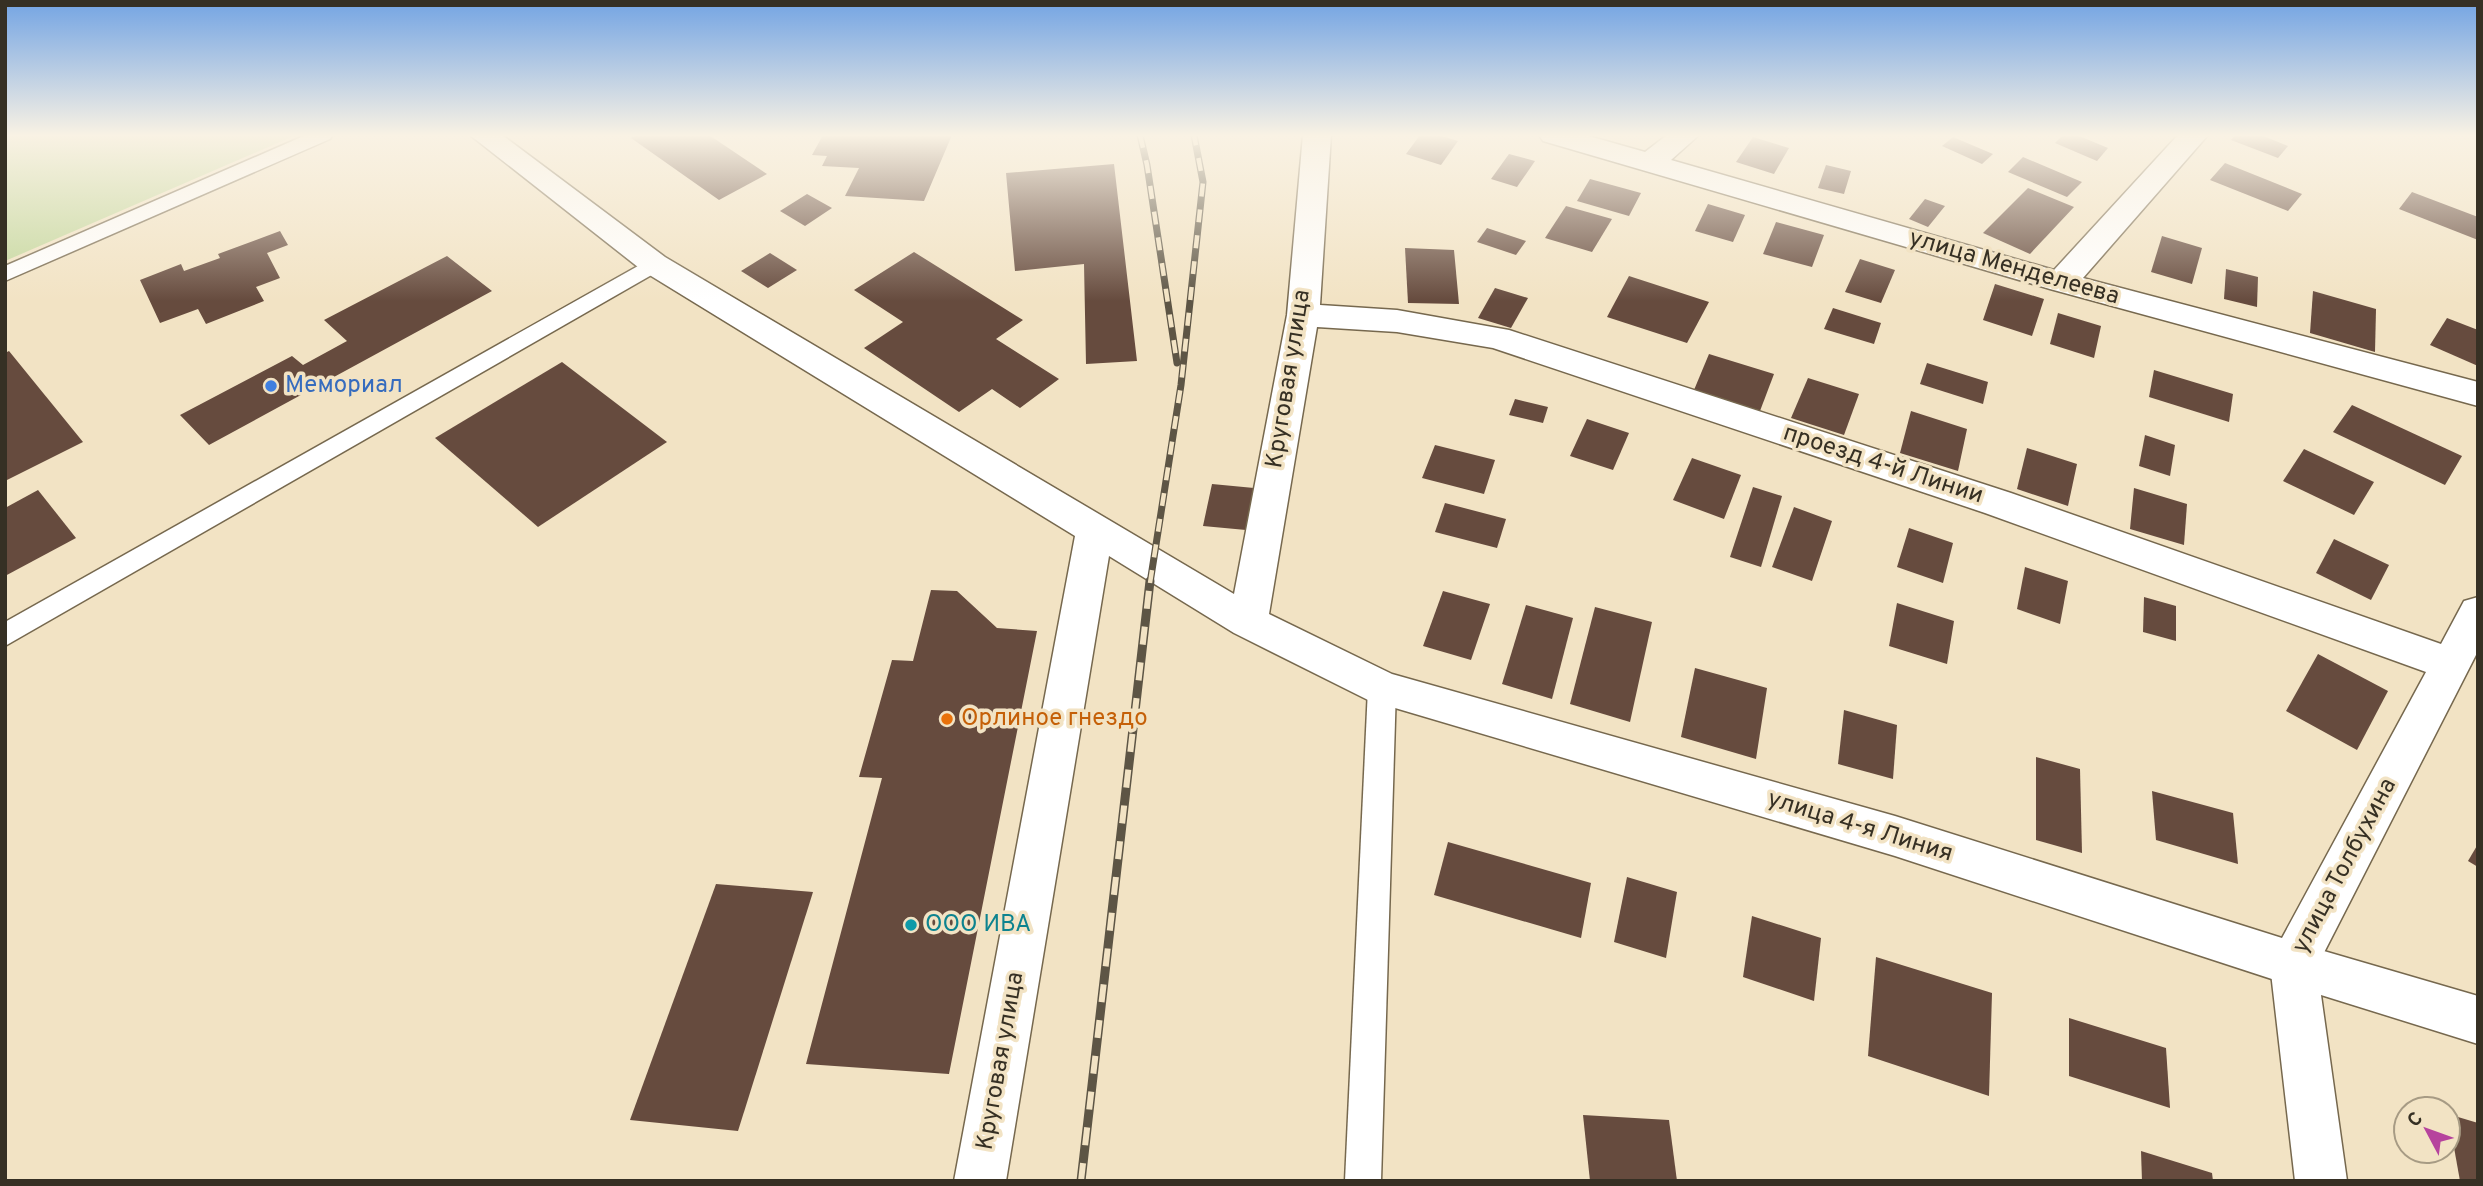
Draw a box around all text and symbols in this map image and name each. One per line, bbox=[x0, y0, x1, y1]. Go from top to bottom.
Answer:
street label: улица Менделеева bbox=[1905, 224, 2123, 312]
street label: Круговая улица bbox=[1260, 288, 1318, 470]
place label: Мемориал bbox=[285, 371, 403, 401]
marker: Мемориал bbox=[263, 378, 279, 394]
street label: проезд 4-й Линии bbox=[1779, 418, 1987, 512]
place label: Орлиное гнездо bbox=[961, 704, 1148, 734]
marker: Орлиное гнездо bbox=[939, 711, 955, 727]
street label: улица Толбухина bbox=[2286, 773, 2404, 959]
street label: улица 4-я Линия bbox=[1764, 785, 1956, 869]
place label: ООО ИВА bbox=[925, 910, 1031, 940]
marker: ООО ИВА bbox=[903, 917, 919, 933]
street label: Круговая улица bbox=[971, 970, 1031, 1152]
north arrow bbox=[2392, 1095, 2462, 1165]
text: С bbox=[2403, 1108, 2429, 1133]

